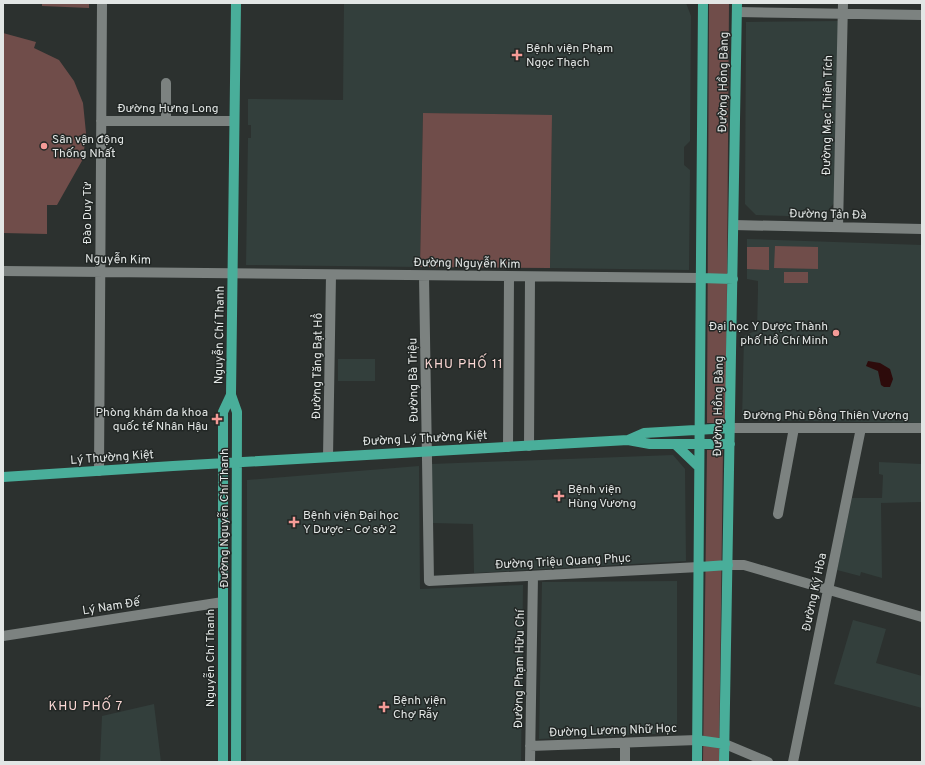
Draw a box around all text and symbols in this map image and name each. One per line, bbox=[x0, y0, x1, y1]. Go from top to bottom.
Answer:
street label: Đường Hồng Bàng bbox=[715, 32, 733, 133]
place label: Bệnh viện Phạm Ngọc Thạch bbox=[526, 41, 613, 71]
marker: Bệnh viện Phạm Ngọc Thạch bbox=[511, 49, 523, 61]
street label: Đường Mạc Thiên Tích bbox=[819, 55, 837, 175]
street label: Đường Hưng Long bbox=[117, 101, 219, 117]
place label: Sân vận động Thống Nhất bbox=[52, 132, 124, 162]
marker: Sân vận động Thống Nhất bbox=[39, 141, 49, 151]
street label: Đào Duy Từ bbox=[80, 181, 96, 244]
street label: Đường Tản Đà bbox=[789, 206, 867, 224]
street label: Nguyễn Kim bbox=[85, 251, 151, 269]
street label: Đường Nguyễn Kim bbox=[413, 255, 521, 273]
street label: Nguyễn Chí Thanh bbox=[211, 286, 229, 384]
street label: Đường Tăng Bạt Hổ bbox=[309, 312, 327, 419]
place label: Đại học Y Dược Thành phố Hồ Chí Minh bbox=[709, 319, 828, 349]
marker: Đại học Y Dược Thành phố Hồ Chí Minh bbox=[831, 328, 841, 338]
street label: Đường Bà Triệu bbox=[405, 338, 423, 422]
district label: KHU PHỐ 11 bbox=[424, 353, 504, 373]
street label: Đường Hồng Bàng bbox=[710, 356, 728, 457]
place label: Phòng khám đa khoa quốc tế Nhân Hậu bbox=[95, 405, 208, 435]
street label: Đường Phù Đổng Thiên Vương bbox=[743, 408, 909, 424]
marker: Phòng khám đa khoa quốc tế Nhân Hậu bbox=[211, 413, 223, 425]
street label: Đường Lý Thường Kiệt bbox=[362, 428, 488, 450]
street label: Lý Thường Kiệt bbox=[70, 447, 154, 469]
street label: Đường Nguyễn Chí Thanh bbox=[217, 448, 233, 588]
place label: Bệnh viện Hùng Vương bbox=[568, 482, 636, 512]
marker: Bệnh viện Hùng Vương bbox=[553, 490, 565, 502]
place label: Bệnh viện Đại học Y Dược - Cơ sở 2 bbox=[303, 508, 399, 538]
marker: Bệnh viện Đại học Y Dược - Cơ sở 2 bbox=[288, 516, 300, 528]
street label: Đường Triệu Quang Phục bbox=[495, 550, 631, 574]
street label: Đường Ký Hòa bbox=[799, 552, 831, 633]
street label: Lý Nam Đế bbox=[81, 594, 143, 619]
street label: Nguyễn Chí Thanh bbox=[203, 609, 219, 707]
street label: Đường Phạm Hữu Chí bbox=[511, 609, 529, 728]
place label: Bệnh viện Chợ Rẫy bbox=[393, 693, 446, 723]
district label: KHU PHỐ 7 bbox=[49, 695, 123, 715]
marker: Bệnh viện Chợ Rẫy bbox=[378, 701, 390, 713]
street label: Đường Lương Nhữ Học bbox=[549, 721, 677, 741]

